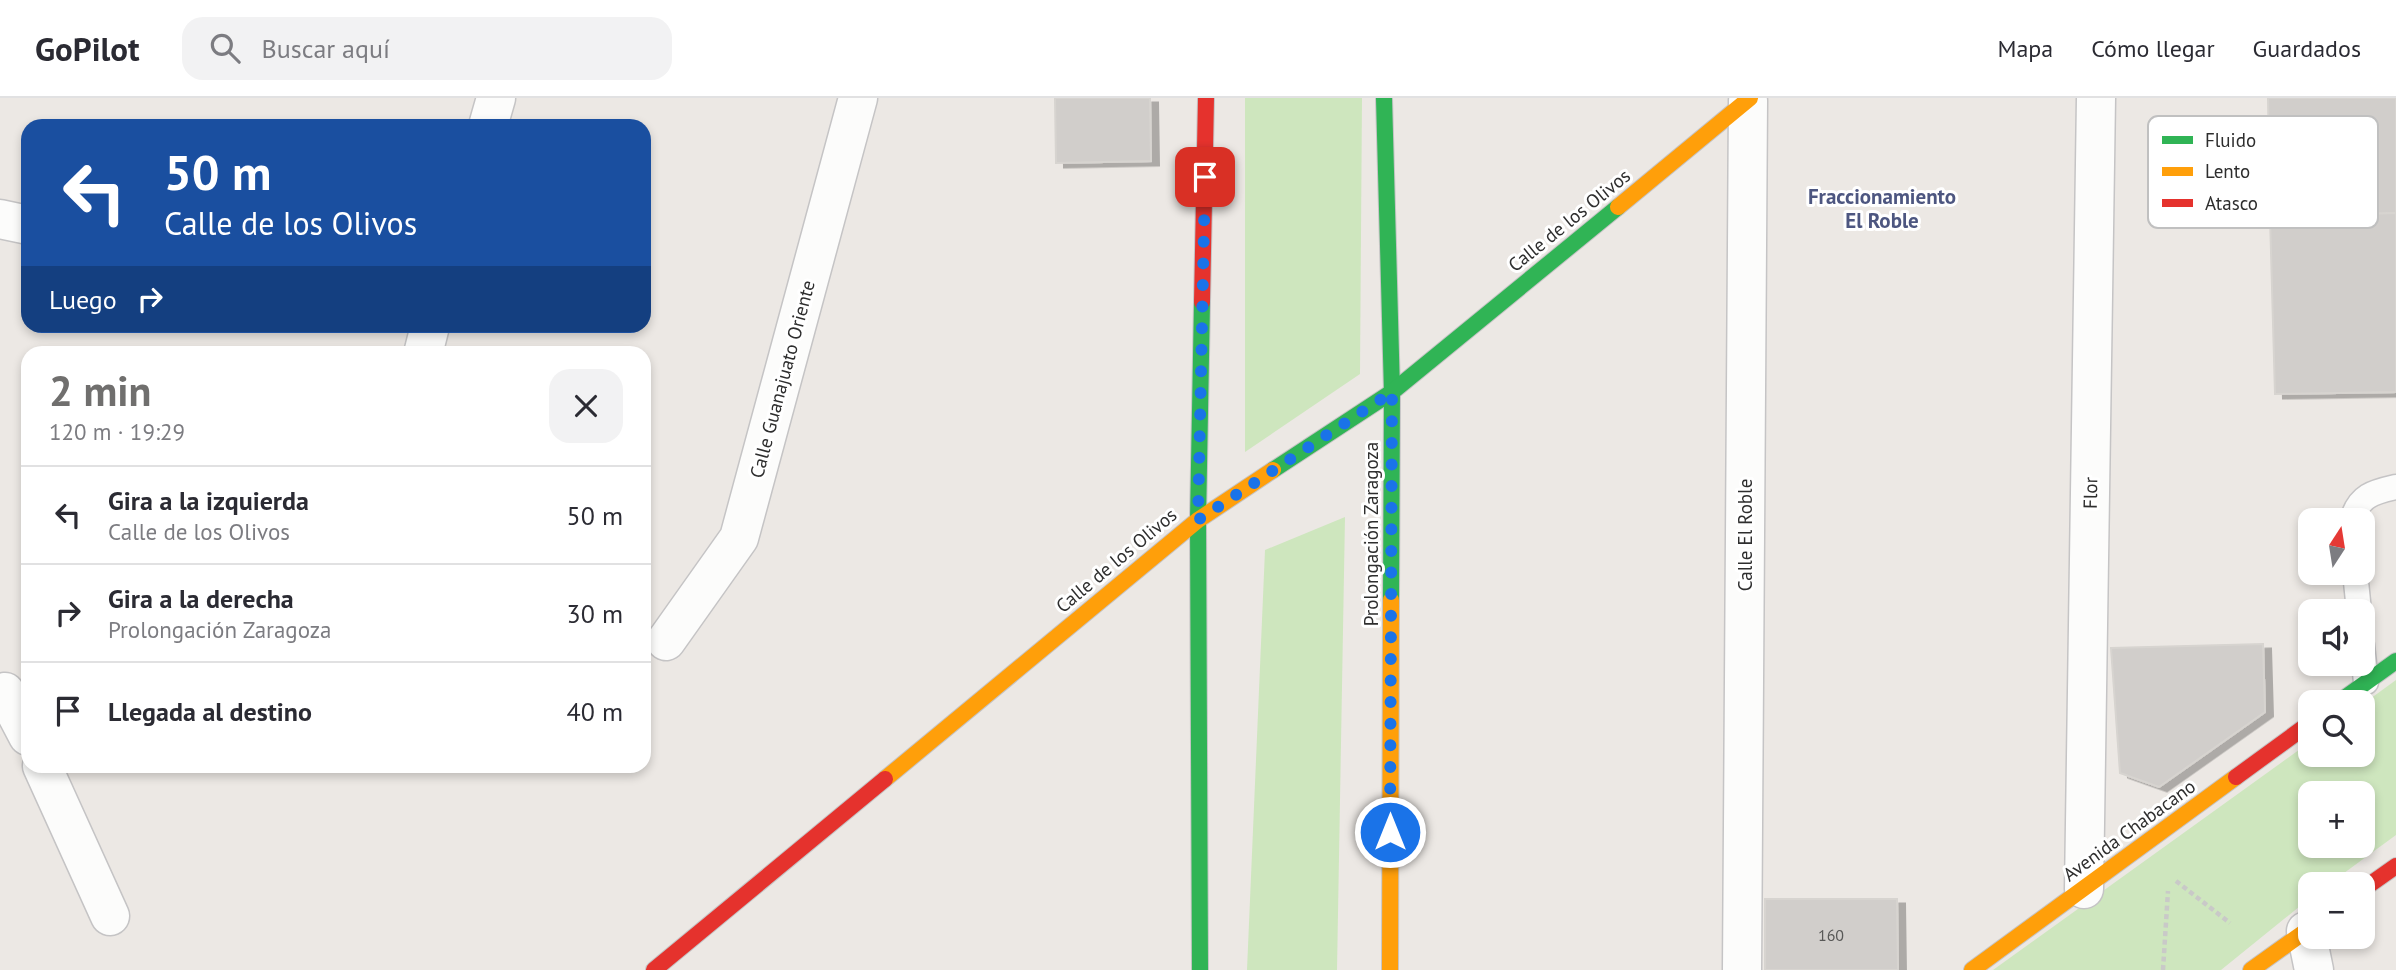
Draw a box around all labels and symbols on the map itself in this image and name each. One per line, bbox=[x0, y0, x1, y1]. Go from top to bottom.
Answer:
legend bbox=[2148, 116, 2378, 228]
text: Fluido bbox=[2205, 128, 2256, 152]
pin bbox=[1175, 147, 1235, 207]
text: Lento bbox=[2205, 159, 2250, 183]
street label: Calle de los Olivos bbox=[1503, 163, 1635, 277]
district label: Fraccionamiento El Roble bbox=[1808, 183, 1956, 234]
text: Atasco bbox=[2205, 191, 2258, 215]
street label: Calle Guanajuato Oriente bbox=[744, 278, 820, 480]
street label: Prolongación Zaragoza bbox=[1359, 442, 1383, 626]
street label: Flor bbox=[2078, 476, 2102, 509]
street label: Calle El Roble bbox=[1733, 479, 1757, 591]
street label: Calle de los Olivos bbox=[1051, 503, 1181, 617]
north arrow bbox=[2298, 508, 2375, 584]
street label: Avenida Chabacano bbox=[2058, 774, 2200, 886]
position arrow bbox=[1353, 795, 1427, 869]
house number: 160 bbox=[1818, 925, 1844, 945]

